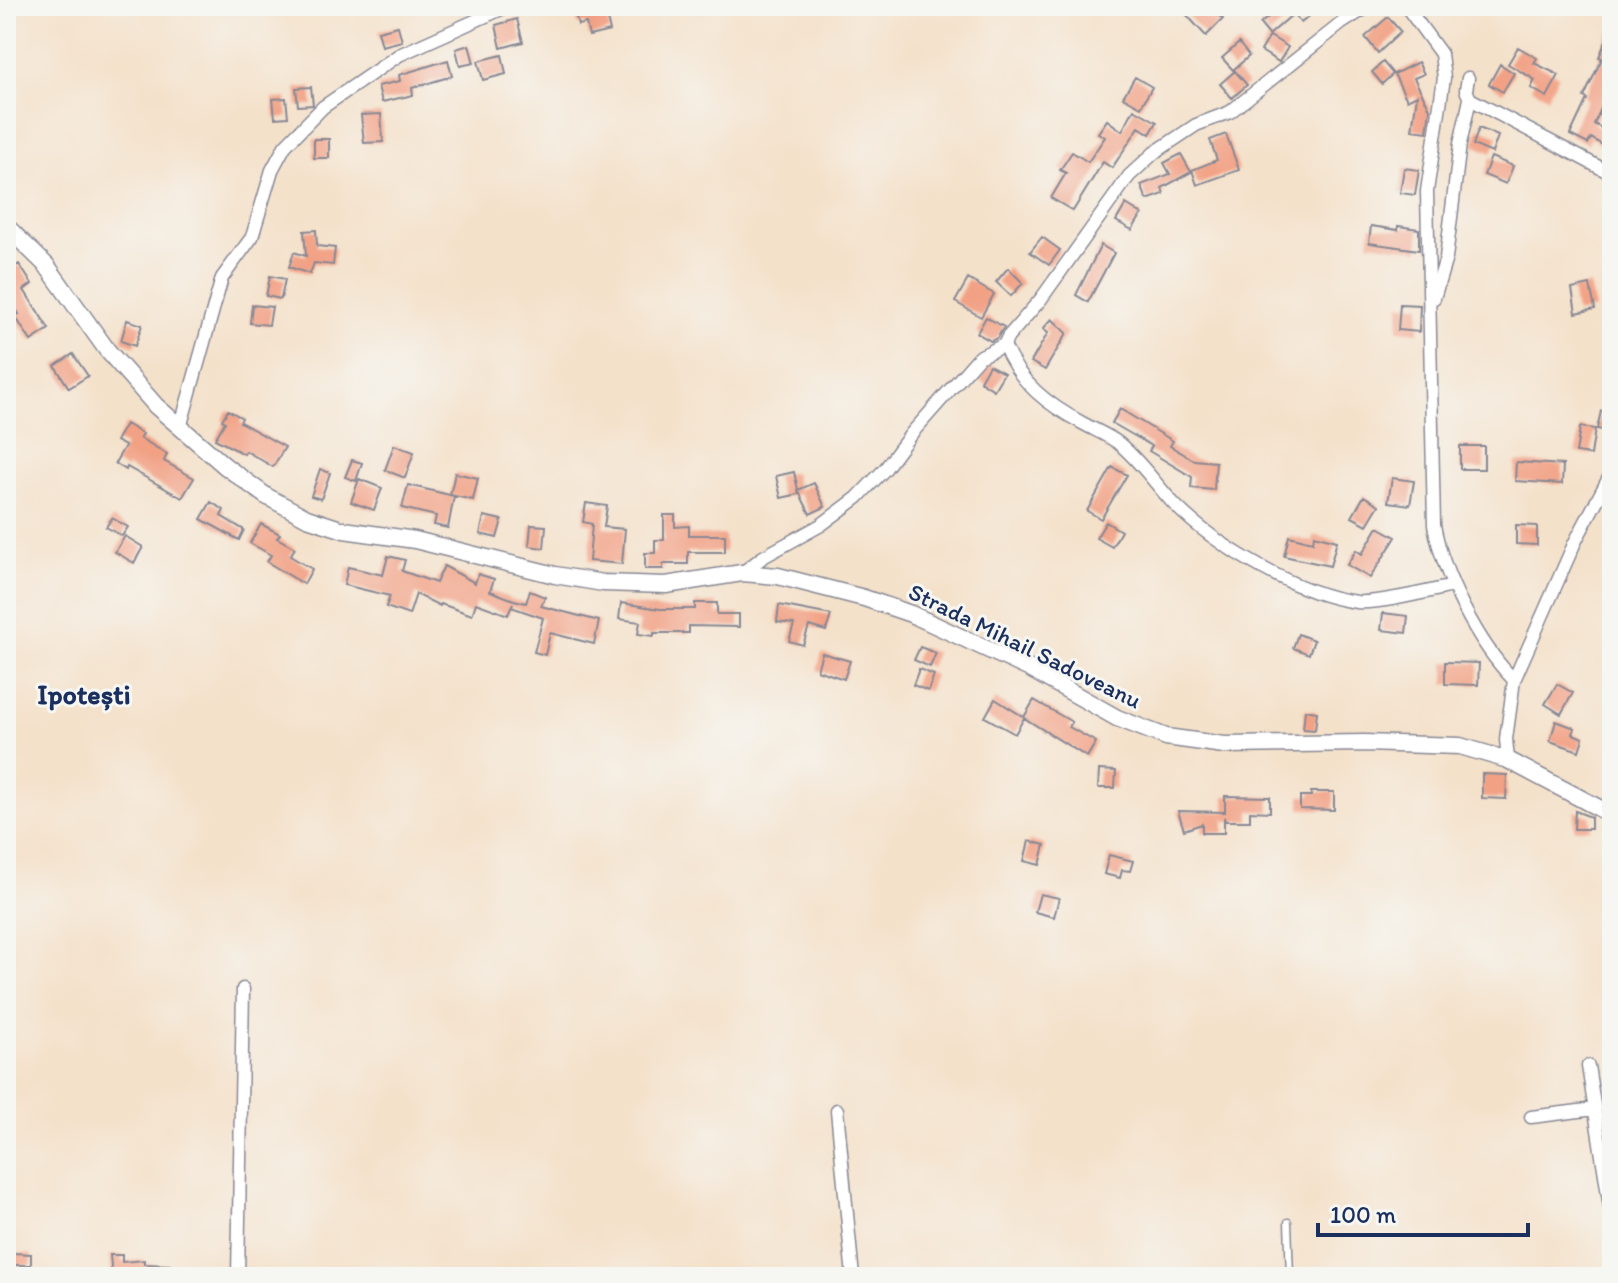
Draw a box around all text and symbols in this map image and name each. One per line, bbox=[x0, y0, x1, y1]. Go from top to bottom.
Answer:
street label: Strada Mihail Sadoveanu bbox=[904, 577, 1146, 715]
district label: Ipotești bbox=[37, 677, 131, 711]
scale bar bbox=[1318, 1187, 1528, 1237]
text: 100 m bbox=[1330, 1200, 1396, 1229]

